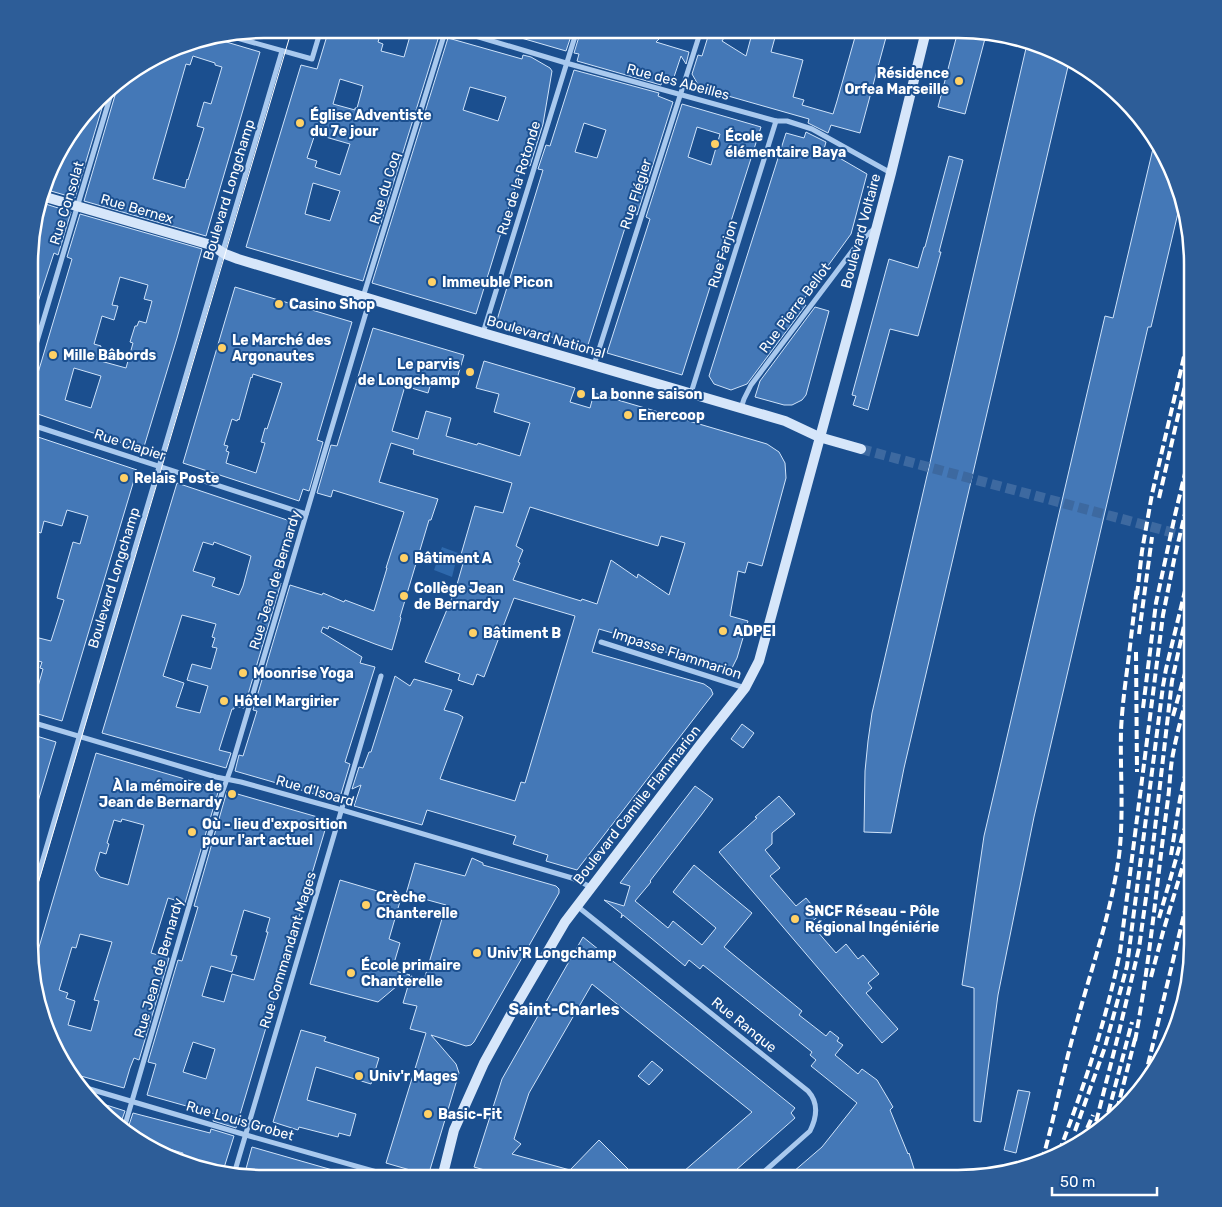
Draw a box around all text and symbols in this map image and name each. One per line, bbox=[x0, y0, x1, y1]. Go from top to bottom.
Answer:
street label: Rue des Abeilles bbox=[625, 60, 731, 104]
place label: Résidence Orfea Marseille bbox=[844, 65, 949, 98]
marker: Résidence Orfea Marseille bbox=[953, 75, 965, 87]
place label: Église Adventiste du 7e jour bbox=[310, 106, 432, 140]
marker: Église Adventiste du 7e jour bbox=[294, 117, 306, 129]
street label: Boulevard Longchamp bbox=[199, 118, 259, 262]
street label: Rue de la Rotonde bbox=[494, 119, 544, 237]
place label: École élémentaire Baya bbox=[725, 127, 846, 161]
marker: École élémentaire Baya bbox=[709, 138, 721, 150]
street label: Rue du Coq bbox=[366, 150, 404, 226]
street label: Rue Flégier bbox=[617, 156, 656, 231]
street label: Rue Consolat bbox=[46, 159, 88, 247]
street label: Boulevard Voltaire bbox=[838, 172, 885, 290]
street label: Rue Bernex bbox=[99, 190, 176, 228]
street label: Rue Farjon bbox=[705, 218, 741, 290]
street label: Rue Pierre Bellot bbox=[756, 259, 835, 356]
place label: Immeuble Picon bbox=[442, 274, 553, 291]
marker: Immeuble Picon bbox=[426, 276, 438, 288]
place label: Casino Shop bbox=[289, 296, 375, 313]
marker: Casino Shop bbox=[273, 298, 285, 310]
street label: Boulevard National bbox=[485, 312, 607, 362]
place label: Le Marché des Argonautes bbox=[232, 332, 332, 365]
marker: Le Marché des Argonautes bbox=[216, 342, 228, 354]
place label: Mille Bâbords bbox=[63, 347, 157, 364]
marker: Mille Bâbords bbox=[47, 349, 59, 361]
place label: Le parvis de Longchamp bbox=[358, 356, 460, 389]
marker: Le parvis de Longchamp bbox=[464, 366, 476, 378]
place label: La bonne saison bbox=[591, 386, 703, 403]
marker: La bonne saison bbox=[575, 388, 587, 400]
place label: Enercoop bbox=[638, 407, 705, 424]
marker: Enercoop bbox=[622, 409, 634, 421]
street label: Rue Clapier bbox=[92, 425, 169, 465]
place label: Relais Poste bbox=[134, 470, 219, 487]
marker: Relais Poste bbox=[118, 472, 130, 484]
street label: Boulevard Longchamp bbox=[84, 506, 144, 650]
street label: Rue Jean de Bernardy bbox=[246, 508, 304, 652]
place label: Bâtiment A bbox=[414, 550, 492, 567]
marker: Bâtiment A bbox=[398, 552, 410, 564]
place label: Collège Jean de Bernardy bbox=[414, 580, 504, 613]
marker: Collège Jean de Bernardy bbox=[398, 590, 410, 602]
place label: ADPEI bbox=[733, 623, 776, 640]
place label: Bâtiment B bbox=[483, 625, 561, 642]
street label: Impasse Flammarion bbox=[610, 625, 744, 683]
marker: ADPEI bbox=[717, 625, 729, 637]
marker: Bâtiment B bbox=[467, 627, 479, 639]
place label: Moonrise Yoga bbox=[253, 665, 354, 682]
marker: Moonrise Yoga bbox=[237, 667, 249, 679]
place label: Hôtel Margirier bbox=[234, 693, 339, 710]
marker: Hôtel Margirier bbox=[218, 695, 230, 707]
street label: Boulevard Camille Flammarion bbox=[570, 722, 704, 888]
street label: Rue d'Isoard bbox=[274, 772, 356, 810]
place label: À la mémoire de Jean de Bernardy bbox=[99, 777, 223, 811]
marker: À la mémoire de Jean de Bernardy bbox=[226, 788, 238, 800]
place label: Où - lieu d'exposition pour l'art actuel bbox=[202, 816, 347, 849]
marker: Où - lieu d'exposition pour l'art actuel bbox=[186, 826, 198, 838]
street label: Rue Commandant Mages bbox=[256, 870, 320, 1030]
place label: Crèche Chanterelle bbox=[376, 889, 458, 922]
street label: Rue Jean de Bernardy bbox=[131, 896, 187, 1040]
marker: Crèche Chanterelle bbox=[360, 899, 372, 911]
place label: SNCF Réseau - Pôle Régional Ingéniérie bbox=[805, 903, 940, 936]
marker: SNCF Réseau - Pôle Régional Ingéniérie bbox=[789, 913, 801, 925]
place label: Univ'R Longchamp bbox=[487, 945, 617, 962]
marker: Univ'R Longchamp bbox=[471, 947, 483, 959]
place label: École primaire Chanterelle bbox=[361, 956, 461, 990]
marker: École primaire Chanterelle bbox=[345, 967, 357, 979]
street label: Rue Ranque bbox=[708, 994, 780, 1057]
district label: Saint-Charles bbox=[508, 1000, 620, 1019]
place label: Univ'r Mages bbox=[369, 1068, 458, 1085]
marker: Univ'r Mages bbox=[353, 1070, 365, 1082]
street label: Rue Louis Grobet bbox=[184, 1097, 296, 1145]
place label: Basic-Fit bbox=[438, 1106, 502, 1123]
marker: Basic-Fit bbox=[422, 1108, 434, 1120]
scale bar bbox=[1052, 1164, 1157, 1196]
text: 50 m bbox=[1060, 1173, 1095, 1191]

